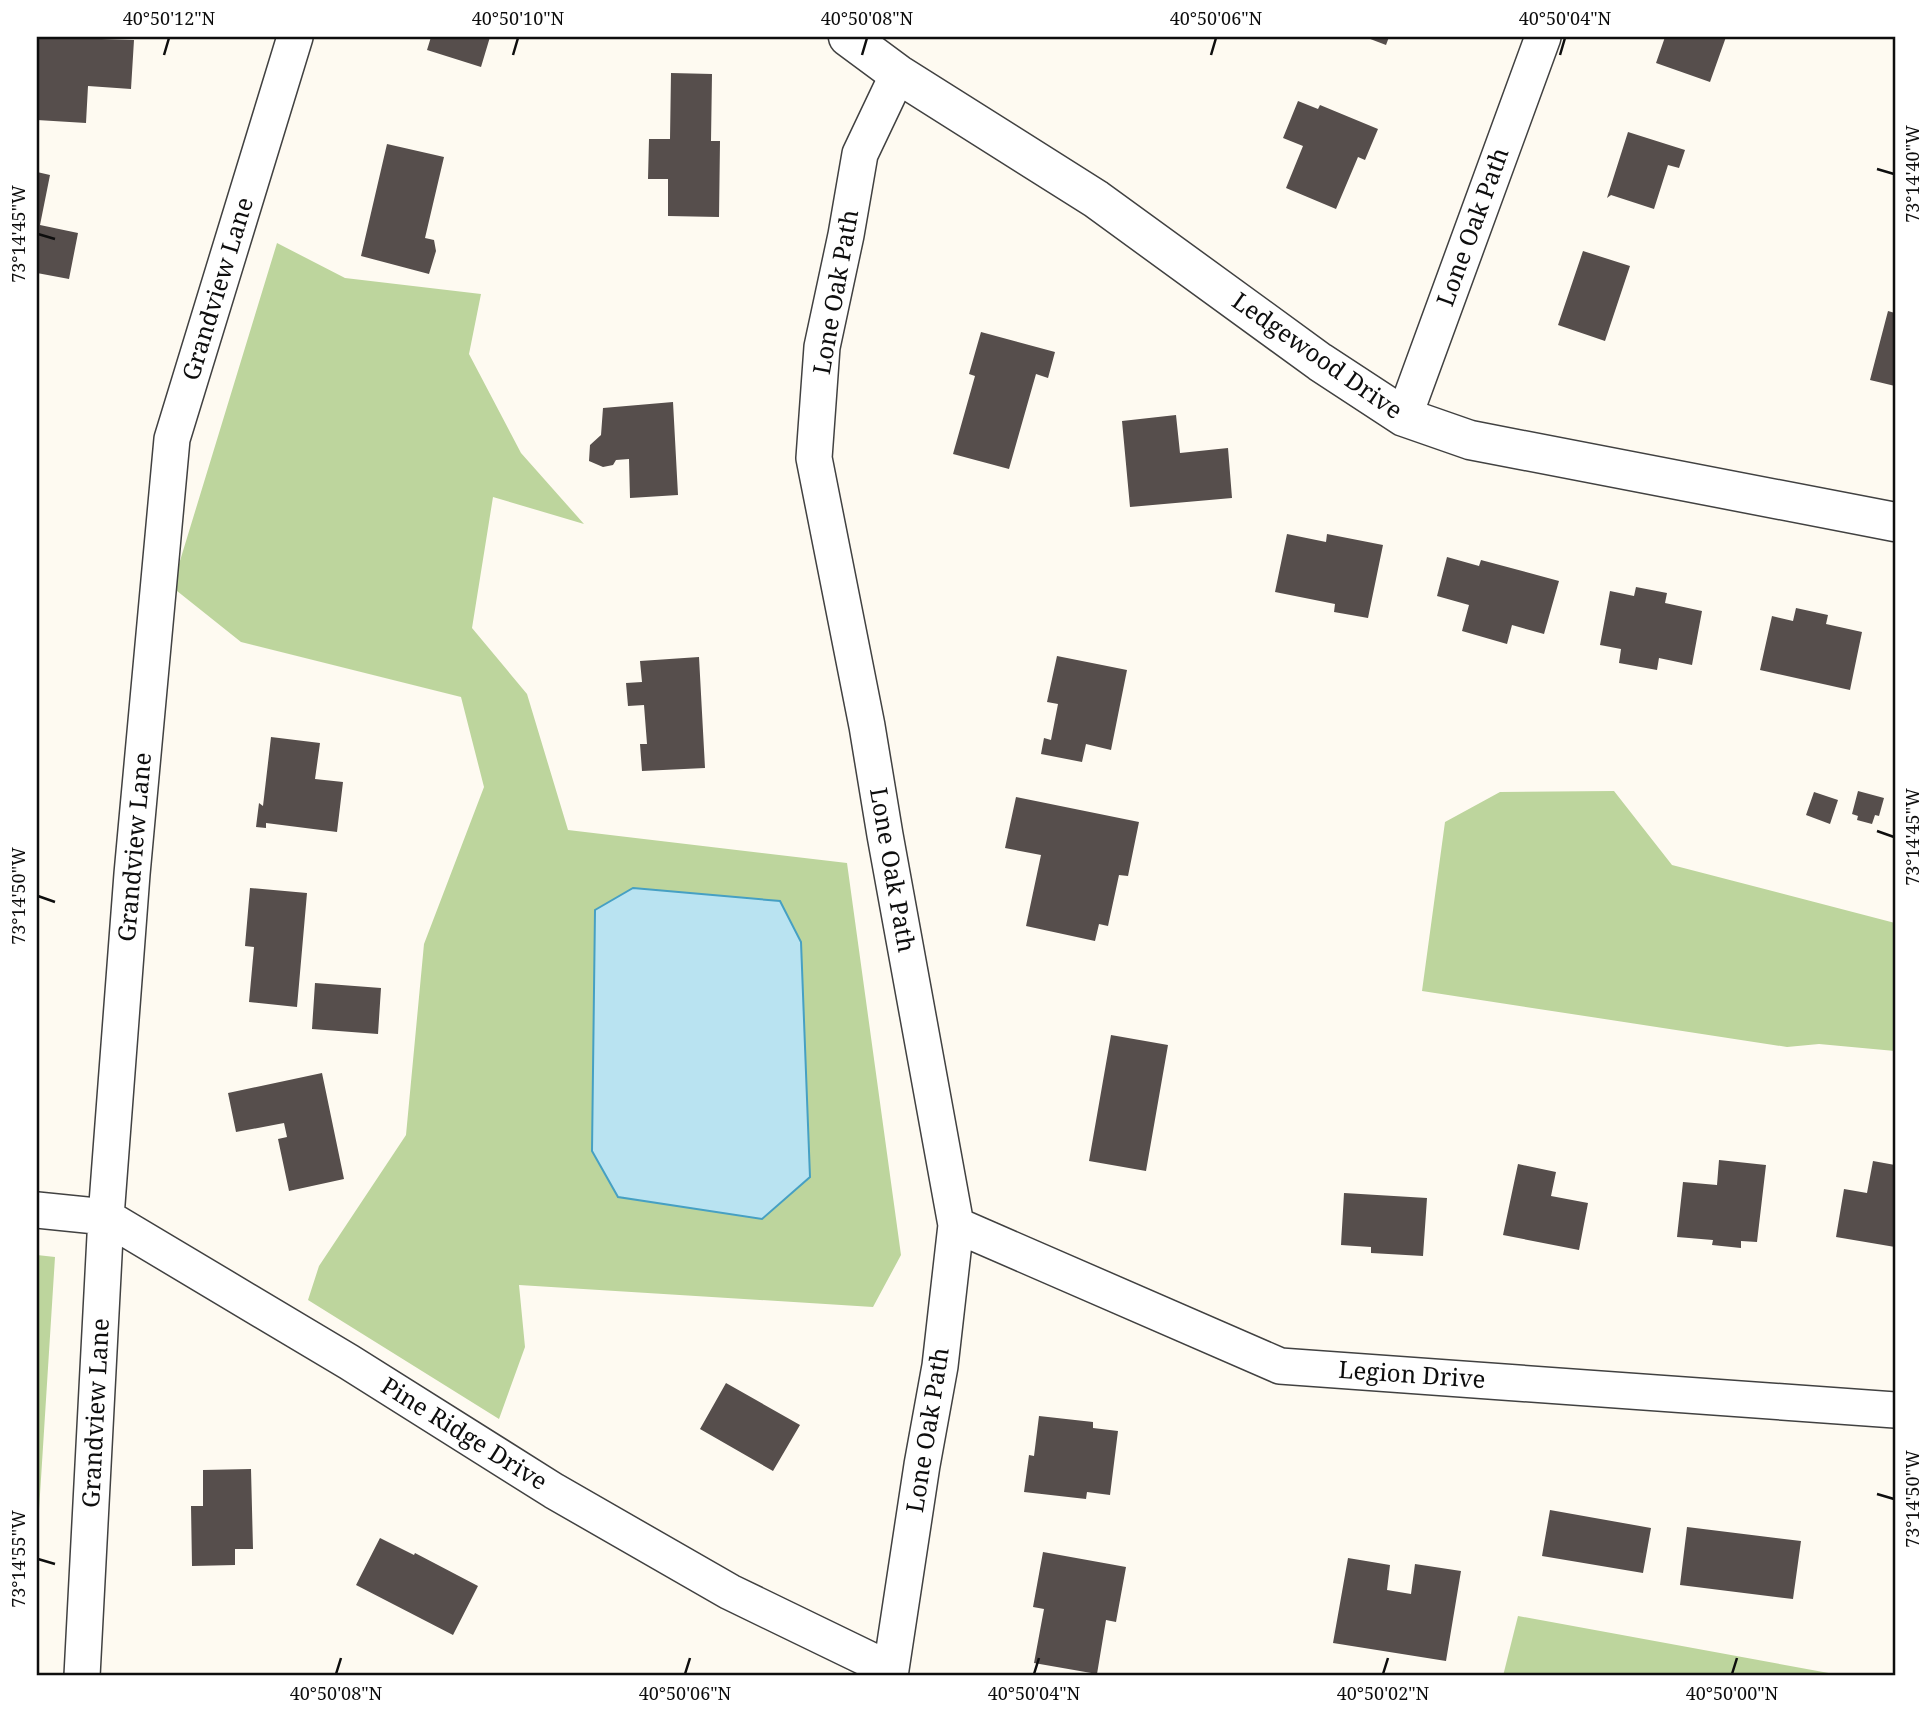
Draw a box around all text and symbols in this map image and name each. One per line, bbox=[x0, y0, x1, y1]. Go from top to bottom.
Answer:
text: 40°50'12"N bbox=[123, 6, 216, 30]
text: 40°50'10"N bbox=[472, 6, 565, 30]
text: 40°50'08"N bbox=[821, 6, 914, 30]
text: 40°50'06"N bbox=[1170, 6, 1263, 30]
text: 40°50'04"N bbox=[1519, 6, 1612, 30]
text: 73°14'40"W bbox=[1900, 125, 1924, 223]
street label: Lone Oak Path bbox=[1428, 143, 1516, 310]
text: 73°14'45"W bbox=[6, 185, 30, 283]
street label: Grandview Lane bbox=[173, 193, 260, 384]
street label: Lone Oak Path bbox=[804, 207, 865, 377]
street label: Ledgewood Drive bbox=[1226, 284, 1410, 426]
street label: Grandview Lane bbox=[109, 751, 158, 943]
street label: Lone Oak Path bbox=[863, 785, 924, 955]
text: 73°14'45"W bbox=[1900, 788, 1924, 886]
text: 73°14'50"W bbox=[6, 847, 30, 945]
street label: Grandview Lane bbox=[73, 1317, 116, 1509]
street label: Lone Oak Path bbox=[897, 1345, 956, 1515]
street label: Legion Drive bbox=[1338, 1352, 1487, 1395]
street label: Pine Ridge Drive bbox=[375, 1368, 554, 1497]
text: 73°14'50"W bbox=[1900, 1450, 1924, 1548]
text: 73°14'55"W bbox=[6, 1510, 30, 1608]
text: 40°50'08"N bbox=[290, 1681, 383, 1705]
text: 40°50'06"N bbox=[639, 1681, 732, 1705]
text: 40°50'04"N bbox=[988, 1681, 1081, 1705]
text: 40°50'02"N bbox=[1337, 1681, 1430, 1705]
text: 40°50'00"N bbox=[1686, 1681, 1779, 1705]

